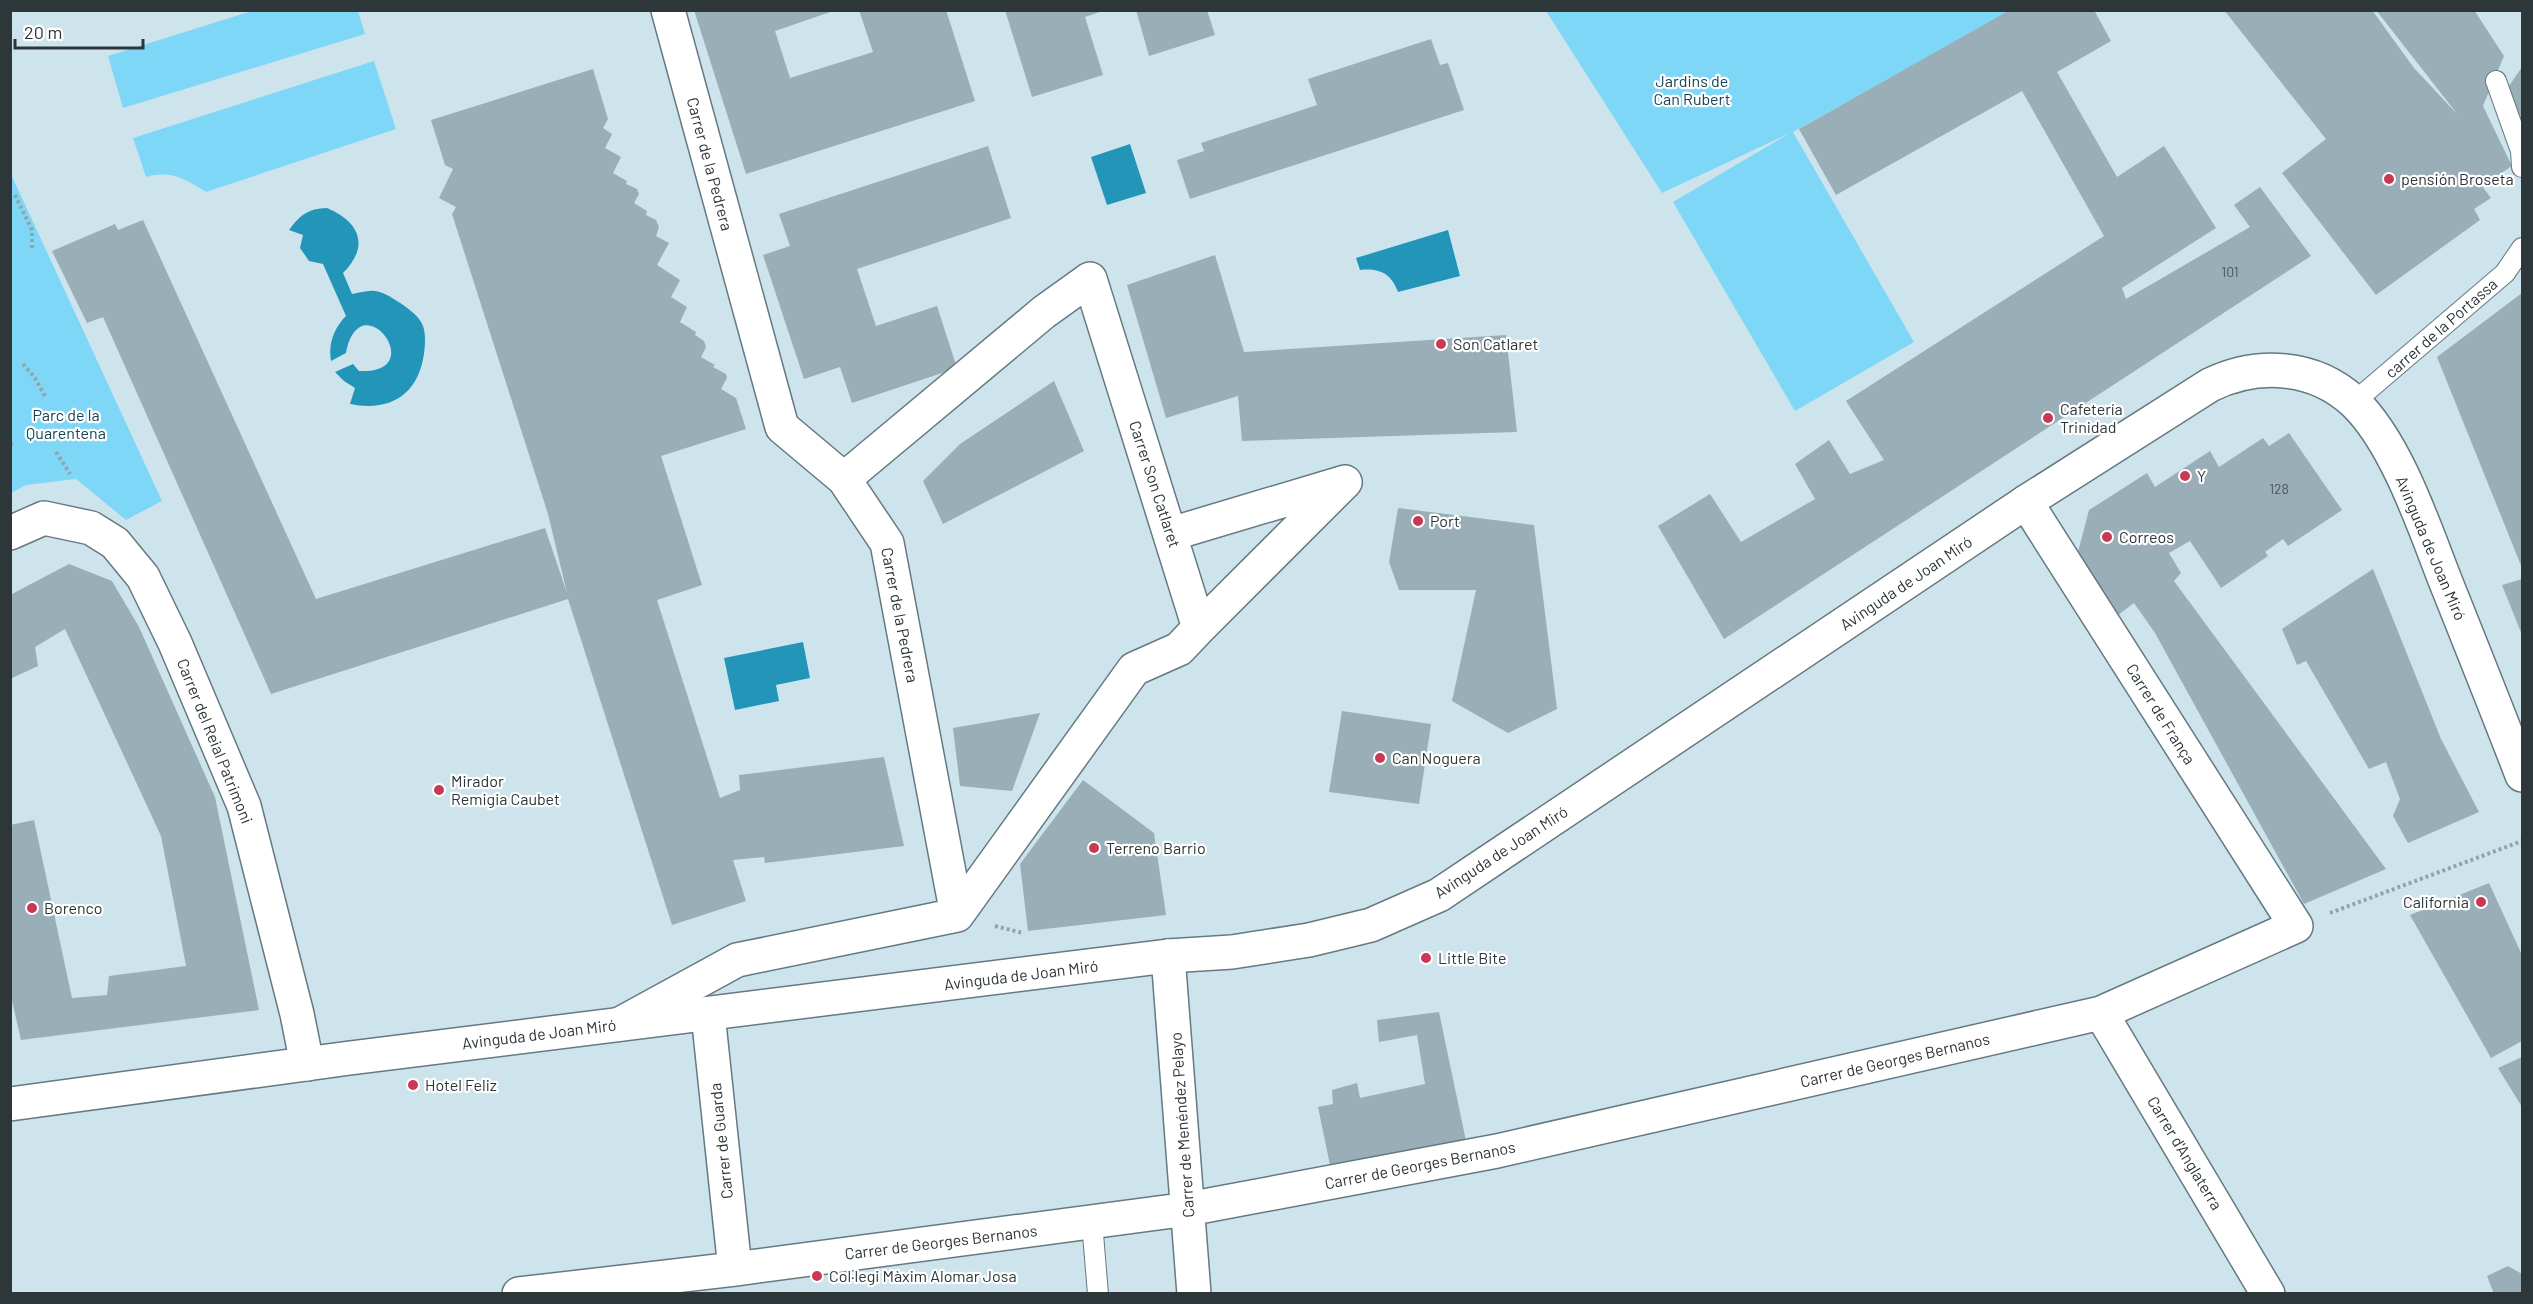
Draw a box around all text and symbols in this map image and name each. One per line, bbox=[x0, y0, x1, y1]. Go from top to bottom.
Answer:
scale bar bbox=[15, 12, 142, 50]
text: 20 m bbox=[24, 21, 62, 43]
park label: Jardins de Can Rubert bbox=[1654, 71, 1731, 108]
street label: Carrer de la Pedrera bbox=[684, 95, 737, 233]
place label: pensión Broseta bbox=[2401, 169, 2514, 188]
marker: pensión Broseta bbox=[2382, 172, 2396, 186]
house number: 101 bbox=[2221, 263, 2239, 280]
street label: carrer de la Portassa bbox=[2381, 274, 2501, 382]
place label: Son Catlaret bbox=[1453, 334, 1538, 353]
marker: Son Catlaret bbox=[1434, 337, 1448, 351]
place label: Cafetería Trinidad bbox=[2060, 399, 2123, 436]
park label: Parc de la Quarentena bbox=[26, 405, 106, 442]
marker: Cafetería Trinidad bbox=[2041, 411, 2055, 425]
street label: Carrer Son Catlaret bbox=[1126, 418, 1185, 550]
place label: Y bbox=[2197, 466, 2206, 485]
marker: Y bbox=[2178, 469, 2192, 483]
street label: Avinguda de Joan Miró bbox=[2392, 473, 2471, 623]
house number: 128 bbox=[2269, 480, 2289, 497]
place label: Port bbox=[1430, 511, 1460, 530]
marker: Port bbox=[1411, 514, 1425, 528]
place label: Correos bbox=[2119, 527, 2174, 546]
marker: Correos bbox=[2100, 530, 2114, 544]
street label: Avinguda de Joan Miró bbox=[1836, 531, 1975, 634]
street label: Carrer de la Pedrera bbox=[878, 546, 923, 684]
street label: Carrer del Reial Patrimoni bbox=[174, 656, 257, 826]
street label: Carrer de França bbox=[2123, 660, 2200, 768]
place label: Can Noguera bbox=[1392, 748, 1481, 767]
marker: Can Noguera bbox=[1373, 751, 1387, 765]
place label: Mirador Remigia Caubet bbox=[451, 771, 560, 808]
marker: Mirador Remigia Caubet bbox=[432, 783, 446, 797]
street label: Avinguda de Joan Miró bbox=[1431, 801, 1571, 902]
place label: Terreno Barrio bbox=[1106, 838, 1206, 857]
marker: Terreno Barrio bbox=[1087, 841, 1101, 855]
place label: California bbox=[2403, 892, 2469, 911]
marker: California bbox=[2474, 895, 2488, 909]
place label: Borenco bbox=[44, 898, 103, 917]
marker: Borenco bbox=[25, 901, 39, 915]
place label: Little Bite bbox=[1438, 948, 1506, 967]
marker: Little Bite bbox=[1419, 951, 1433, 965]
street label: Avinguda de Joan Miró bbox=[943, 956, 1099, 993]
street label: Avinguda de Joan Miró bbox=[461, 1015, 617, 1052]
street label: Carrer de Georges Bernanos bbox=[1798, 1028, 1992, 1091]
street label: Carrer de Menéndez Pelayo bbox=[1166, 1032, 1197, 1218]
place label: Hotel Feliz bbox=[425, 1075, 497, 1094]
marker: Hotel Feliz bbox=[406, 1078, 420, 1092]
street label: Carrer de Guarda bbox=[705, 1082, 736, 1200]
street label: Carrer d'Anglaterra bbox=[2144, 1092, 2227, 1213]
street label: Carrer de Georges Bernanos bbox=[1323, 1137, 1517, 1192]
street label: Carrer de Georges Bernanos bbox=[844, 1220, 1038, 1263]
place label: Col·legi Màxim Alomar Josa bbox=[829, 1266, 1017, 1285]
marker: Col·legi Màxim Alomar Josa bbox=[810, 1269, 824, 1283]

